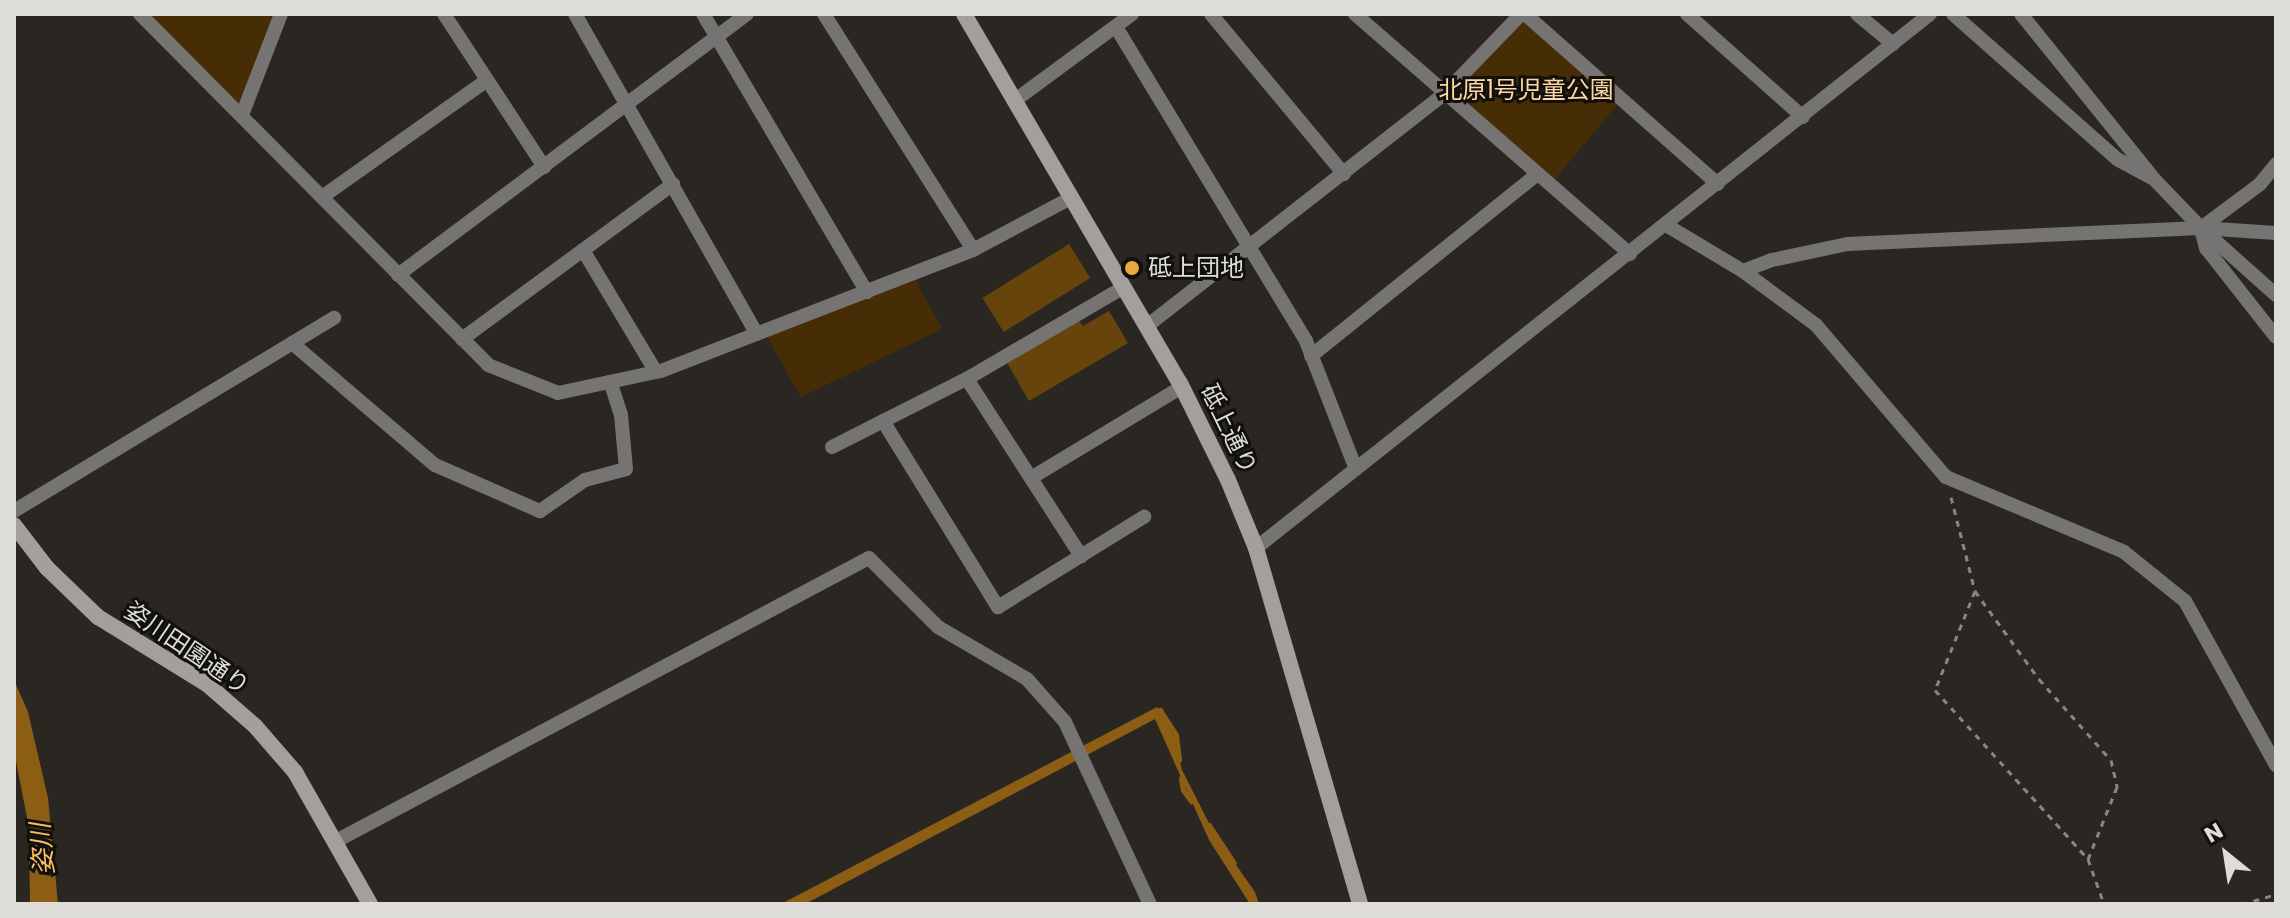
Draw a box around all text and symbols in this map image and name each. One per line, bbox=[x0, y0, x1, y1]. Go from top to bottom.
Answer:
park label: 北原1号児童公園 bbox=[1438, 76, 1614, 104]
place label: 砥上団地 bbox=[1148, 254, 1244, 282]
marker: 砥上団地 bbox=[1123, 259, 1141, 277]
street label: 砥上通り bbox=[1195, 380, 1263, 478]
street label: 姿川田園通り bbox=[119, 596, 255, 700]
north arrow bbox=[2186, 814, 2266, 894]
text: N bbox=[2199, 815, 2229, 850]
water label: 姿川 bbox=[25, 822, 61, 876]

